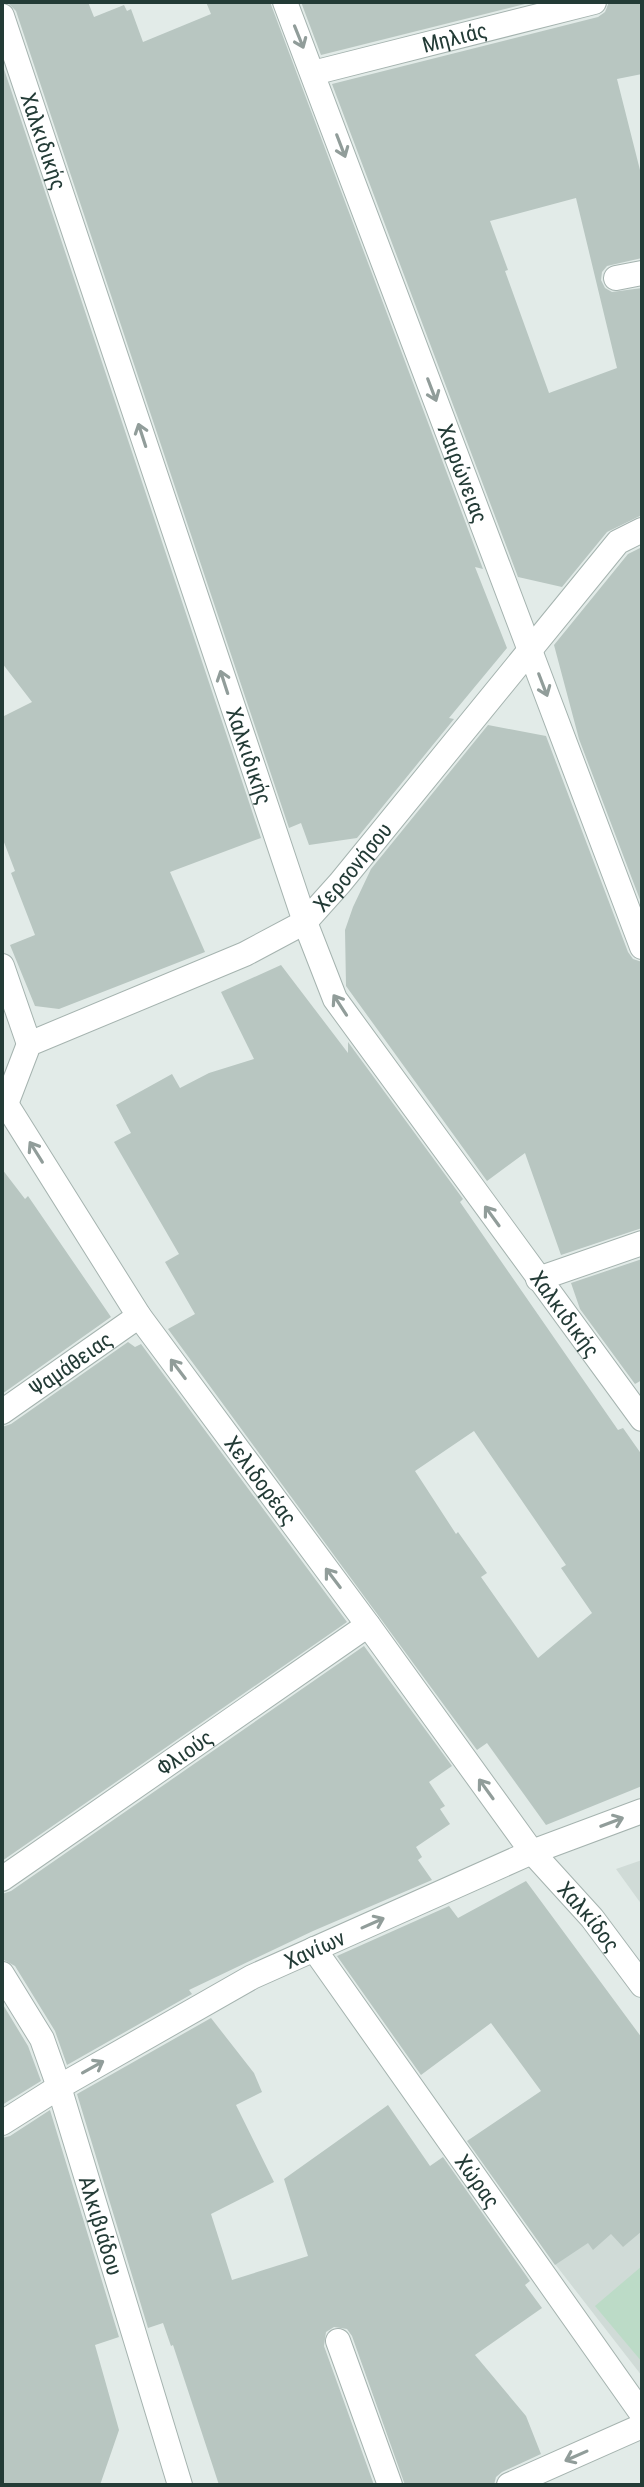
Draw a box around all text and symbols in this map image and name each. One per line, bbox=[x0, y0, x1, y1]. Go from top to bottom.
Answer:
street label: Μηλιάς bbox=[419, 17, 490, 57]
one-way arrow bbox=[293, 24, 307, 49]
street label: Χαλκιδικής bbox=[16, 89, 72, 193]
one-way arrow bbox=[335, 133, 349, 158]
one-way arrow bbox=[426, 377, 440, 401]
street label: Χαιρώνειας bbox=[433, 421, 493, 526]
one-way arrow bbox=[133, 423, 148, 448]
one-way arrow bbox=[216, 669, 231, 694]
one-way arrow bbox=[537, 672, 551, 697]
street label: Χαλκιδικής bbox=[222, 704, 277, 807]
street label: Χερσονήσου bbox=[308, 817, 397, 917]
one-way arrow bbox=[332, 994, 349, 1016]
one-way arrow bbox=[28, 1141, 44, 1164]
one-way arrow bbox=[484, 1205, 500, 1227]
street label: Χαλκιδικής bbox=[525, 1266, 605, 1362]
street label: Ψαμάθειας bbox=[25, 1326, 117, 1401]
one-way arrow bbox=[170, 1359, 187, 1381]
street label: Χελιδορέας bbox=[220, 1431, 302, 1530]
one-way arrow bbox=[325, 1568, 342, 1589]
street label: Φλιούς bbox=[151, 1724, 217, 1781]
one-way arrow bbox=[478, 1778, 494, 1800]
one-way arrow bbox=[600, 1813, 625, 1828]
street label: Χαλκίδος bbox=[553, 1876, 625, 1956]
one-way arrow bbox=[360, 1914, 385, 1929]
street label: Χανίων bbox=[280, 1925, 349, 1974]
one-way arrow bbox=[80, 2059, 104, 2075]
street label: Χώρας bbox=[450, 2149, 505, 2213]
street label: Αλκιβιάδου bbox=[74, 2173, 128, 2278]
one-way arrow bbox=[564, 2449, 588, 2464]

